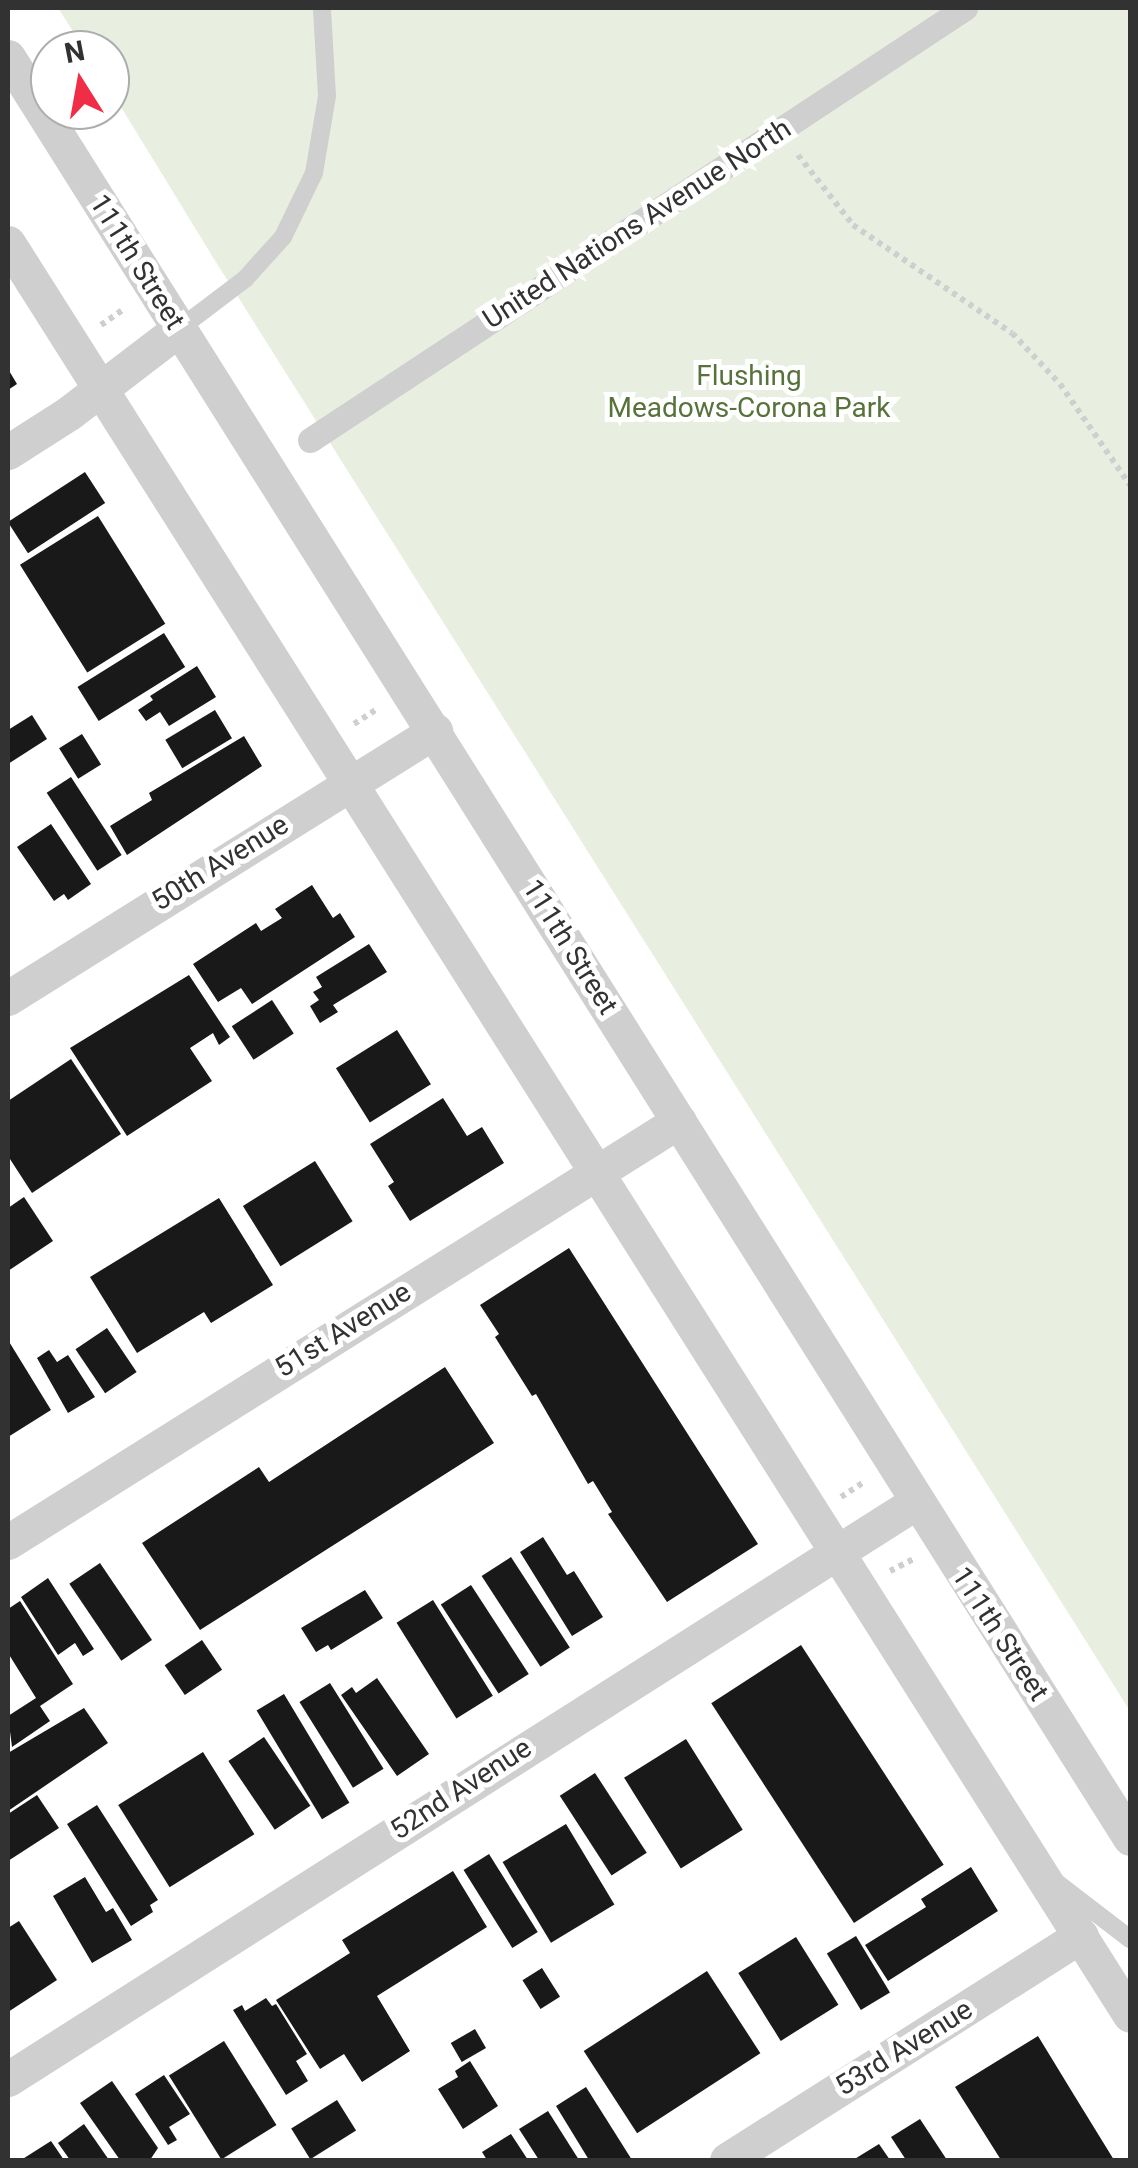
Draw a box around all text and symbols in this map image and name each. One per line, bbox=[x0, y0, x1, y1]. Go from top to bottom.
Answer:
north arrow bbox=[30, 30, 130, 130]
text: N bbox=[62, 34, 87, 70]
street label: United Nations Avenue North bbox=[477, 112, 797, 336]
street label: 111th Street bbox=[82, 188, 192, 336]
park label: Flushing Meadows-Corona Park bbox=[608, 359, 890, 425]
street label: 50th Avenue bbox=[146, 808, 294, 918]
street label: 111th Street bbox=[515, 873, 625, 1021]
street label: 51st Avenue bbox=[269, 1275, 417, 1385]
street label: 111th Street bbox=[944, 1561, 1056, 1707]
street label: 52nd Avenue bbox=[384, 1731, 538, 1847]
street label: 53rd Avenue bbox=[829, 1993, 979, 2103]

